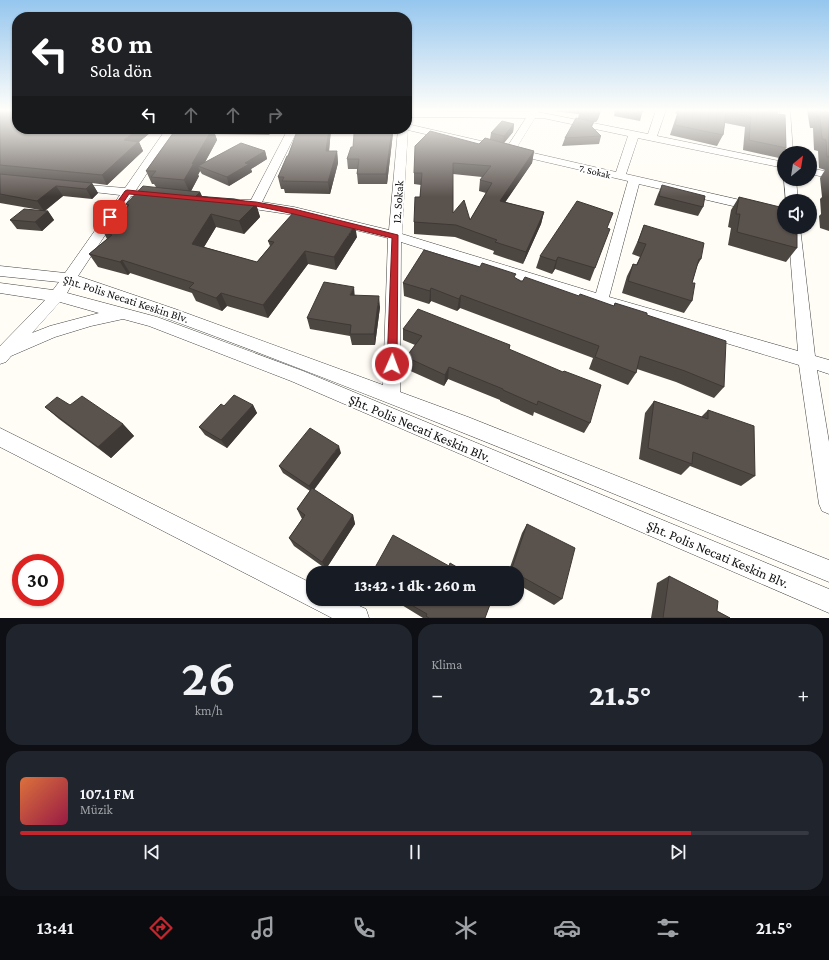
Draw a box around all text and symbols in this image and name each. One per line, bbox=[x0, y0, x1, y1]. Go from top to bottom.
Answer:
icon: left bbox=[24, 28, 76, 80]
text: 80 m bbox=[90, 28, 152, 59]
text: Sola dön bbox=[90, 61, 152, 81]
icon: left bbox=[138, 104, 160, 126]
icon: ahead bbox=[180, 104, 202, 126]
icon: ahead bbox=[222, 104, 244, 126]
icon: right bbox=[264, 104, 286, 126]
north arrow bbox=[777, 146, 817, 186]
map controls bbox=[777, 146, 817, 234]
street label: 7. Sokak bbox=[578, 163, 612, 181]
street label: 12. Sokak bbox=[390, 180, 407, 224]
button: sound bbox=[777, 194, 817, 234]
pin bbox=[93, 200, 127, 234]
icon: arrive bbox=[99, 206, 121, 228]
street label: Şht. Polis Necati Keskin Blv. bbox=[62, 272, 191, 326]
position arrow bbox=[371, 343, 413, 385]
street label: Şht. Polis Necati Keskin Blv. bbox=[347, 391, 493, 465]
street label: Şht. Polis Necati Keskin Blv. bbox=[645, 517, 791, 591]
speed limit sign: 30 bbox=[12, 554, 64, 606]
text: 13:42 · 1 dk · 260 m bbox=[354, 578, 476, 594]
text: 26 bbox=[181, 648, 236, 706]
text: Klima bbox=[432, 657, 462, 672]
text: 21.5° bbox=[589, 678, 652, 711]
text: − bbox=[432, 682, 443, 707]
text: + bbox=[797, 682, 809, 707]
text: km/h bbox=[195, 703, 223, 718]
text: 107.1 FM bbox=[80, 786, 135, 802]
text: Müzik bbox=[80, 802, 113, 817]
icon: previous bbox=[141, 841, 163, 863]
icon: pause bbox=[404, 841, 426, 863]
icon: next bbox=[667, 841, 689, 863]
icon: directions bbox=[147, 914, 175, 942]
icon: music bbox=[249, 914, 277, 942]
icon: phone bbox=[350, 914, 378, 942]
icon: climate bbox=[452, 914, 480, 942]
icon: car bbox=[553, 914, 581, 942]
icon: filters bbox=[654, 914, 682, 942]
text: 13:41 bbox=[37, 918, 74, 938]
text: 21.5° bbox=[756, 918, 792, 938]

